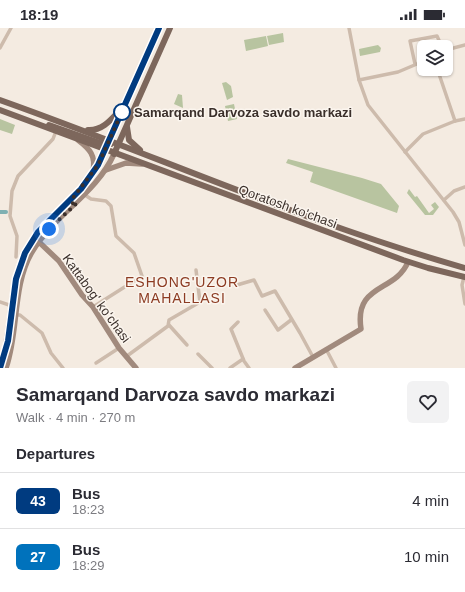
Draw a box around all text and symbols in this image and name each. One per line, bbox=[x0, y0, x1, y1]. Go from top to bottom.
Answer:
text: 18:19 bbox=[20, 6, 58, 23]
map controls bbox=[417, 40, 453, 76]
button: layers bbox=[417, 40, 453, 76]
marker: Samarqand Darvoza savdo markazi bbox=[113, 103, 131, 121]
place label: Samarqand Darvoza savdo markazi bbox=[134, 105, 352, 120]
street label: Qoratosh ko'chasi bbox=[237, 182, 339, 231]
your location bbox=[39, 219, 59, 239]
street label: Kattabogʻ koʻchasi bbox=[60, 251, 134, 345]
district label: ESHONG'UZOR MAHALLASI bbox=[125, 274, 239, 306]
button: heart bbox=[407, 381, 449, 423]
text: Samarqand Darvoza savdo markazi bbox=[16, 384, 335, 405]
text: Walk · 4 min · 270 m bbox=[16, 410, 135, 425]
text: Departures bbox=[16, 445, 95, 462]
text: Bus bbox=[72, 485, 100, 502]
text: 4 min bbox=[412, 492, 449, 509]
text: 43 bbox=[30, 493, 46, 509]
text: 18:23 bbox=[72, 502, 105, 517]
text: Bus bbox=[72, 541, 100, 558]
text: 10 min bbox=[404, 548, 449, 565]
text: 27 bbox=[30, 549, 46, 565]
text: 18:29 bbox=[72, 558, 105, 573]

